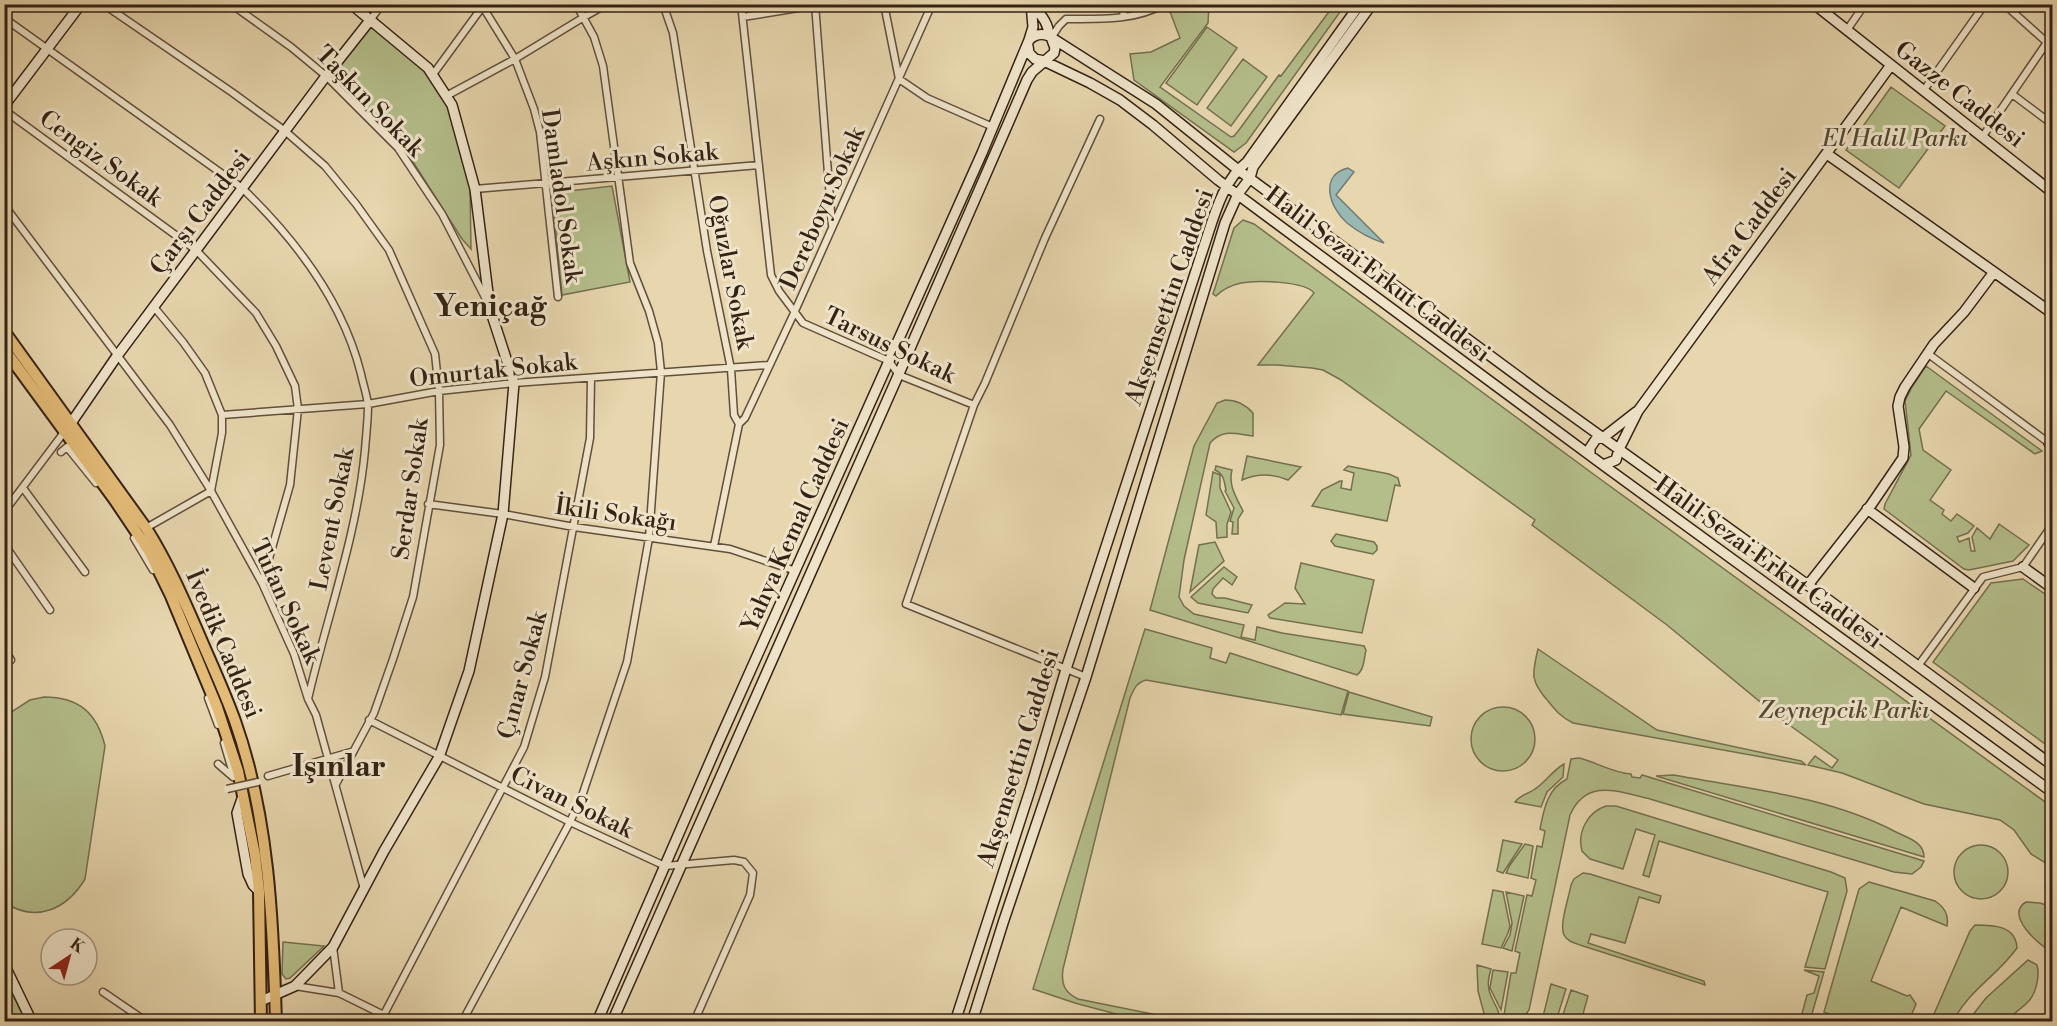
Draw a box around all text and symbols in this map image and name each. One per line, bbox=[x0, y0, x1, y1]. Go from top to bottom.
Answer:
street label: Gazze Caddesi bbox=[1889, 35, 2030, 155]
street label: Taşkın Sokak bbox=[309, 40, 431, 165]
street label: Cengiz Sokak bbox=[33, 104, 169, 214]
street label: Damladol Sokak bbox=[534, 107, 588, 287]
street label: Dereboyu Sokak bbox=[774, 121, 873, 295]
park label: El Halil Parkı bbox=[1821, 124, 1968, 154]
street label: Aşkın Sokak bbox=[584, 137, 721, 179]
street label: Çarşı Caddesi bbox=[144, 144, 258, 281]
street label: Afra Caddesi bbox=[1695, 162, 1804, 292]
street label: Halil Sezai Erkut Caddesi bbox=[1259, 180, 1496, 369]
street label: Akşemsettin Caddesi bbox=[1119, 185, 1221, 410]
street label: Oğuzlar Sokak bbox=[700, 193, 760, 353]
district label: Yeniçağ bbox=[434, 288, 547, 326]
street label: Tarsus Sokak bbox=[819, 301, 962, 391]
street label: Omurtak Sokak bbox=[408, 347, 580, 395]
street label: Yahya Kemal Caddesi bbox=[734, 414, 857, 639]
street label: Serdar Sokak bbox=[386, 415, 436, 562]
street label: Levent Sokak bbox=[304, 444, 362, 593]
street label: Halil Sezai Erkut Caddesi bbox=[1649, 470, 1888, 656]
street label: İkili Sokağı bbox=[553, 491, 679, 538]
street label: Tufan Sokak bbox=[243, 534, 328, 670]
street label: İvedik Caddesi bbox=[178, 565, 269, 723]
street label: Çınar Sokak bbox=[491, 606, 555, 743]
street label: Akşemsettin Caddesi bbox=[971, 645, 1066, 872]
park label: Zeynepcik Parkı bbox=[1758, 696, 1930, 726]
district label: Işınlar bbox=[292, 748, 386, 786]
street label: Civan Sokak bbox=[505, 760, 639, 846]
north arrow bbox=[39, 927, 99, 987]
text: K bbox=[66, 934, 89, 958]

